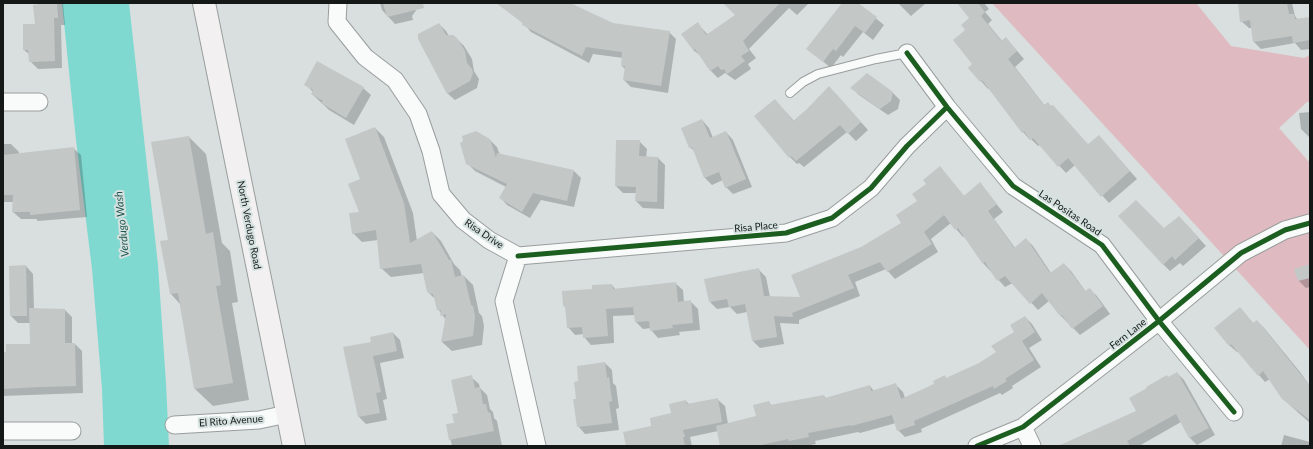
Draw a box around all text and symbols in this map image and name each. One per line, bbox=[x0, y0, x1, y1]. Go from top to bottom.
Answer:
street label: North Verdugo Road bbox=[235, 180, 263, 270]
street label: Las Positas Road bbox=[1036, 188, 1104, 238]
water label: Verdugo Wash bbox=[112, 191, 132, 257]
street label: Risa Drive bbox=[462, 217, 506, 251]
street label: Risa Place bbox=[734, 219, 778, 235]
street label: Fern Lane bbox=[1107, 316, 1149, 352]
street label: El Rito Avenue bbox=[199, 413, 263, 429]

